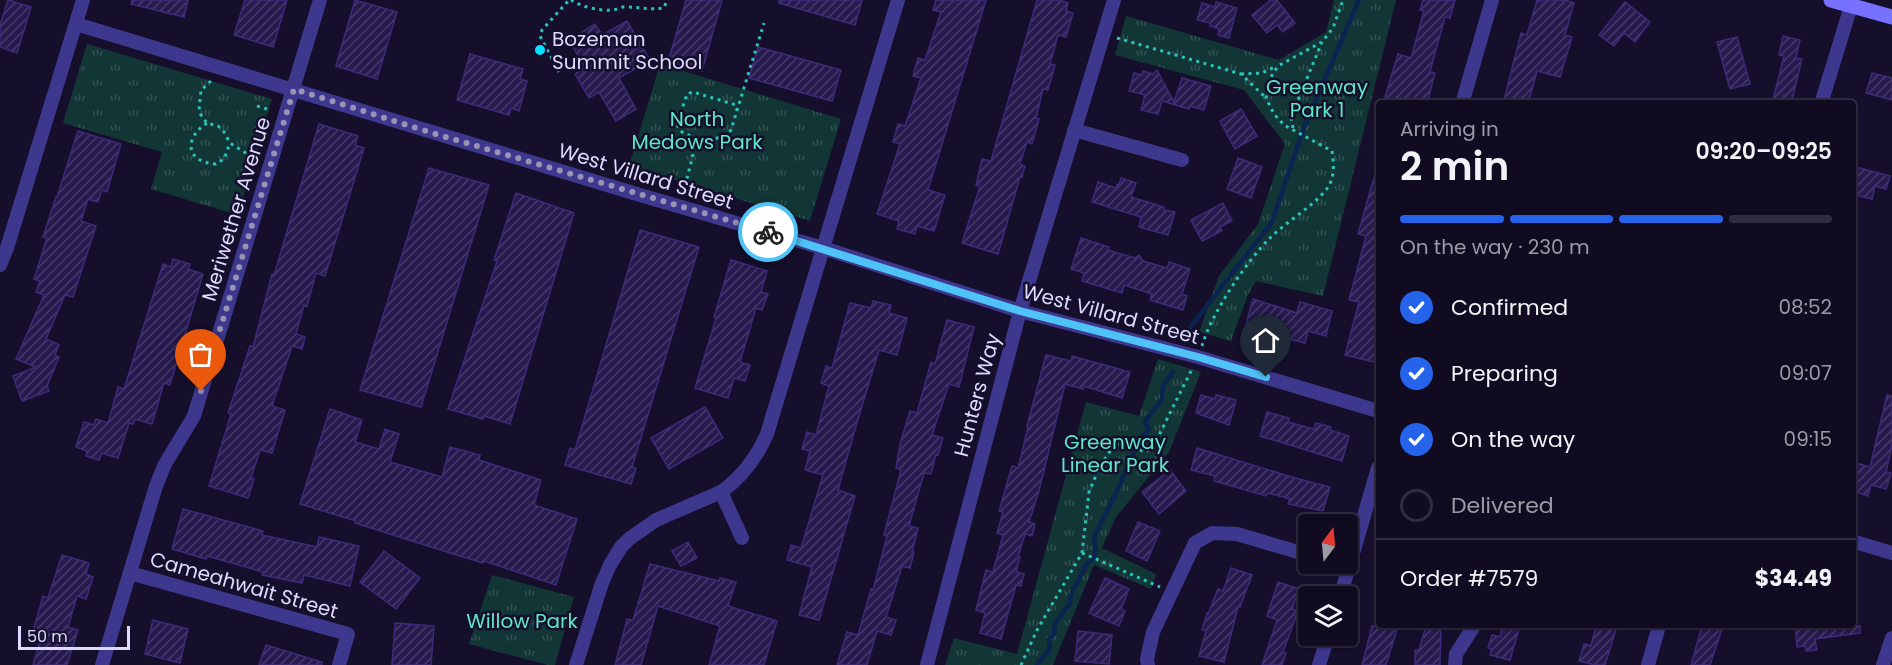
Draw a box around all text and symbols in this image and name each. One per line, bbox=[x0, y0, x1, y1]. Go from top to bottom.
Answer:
place label: Bozeman Summit School bbox=[552, 25, 702, 76]
marker: Bozeman Summit School bbox=[533, 43, 547, 57]
park label: Greenway Park 1 bbox=[1266, 73, 1368, 124]
park label: North Medows Park bbox=[632, 105, 763, 156]
street label: Meriwether Avenue bbox=[195, 113, 277, 305]
text: Arriving in bbox=[1400, 115, 1499, 143]
street label: West Villard Street bbox=[555, 136, 737, 216]
text: 09:20–09:25 bbox=[1695, 136, 1832, 167]
text: 2 min bbox=[1400, 139, 1509, 194]
courier bbox=[738, 202, 798, 262]
icon: bike bbox=[752, 216, 785, 249]
text: On the way · 230 m bbox=[1400, 233, 1590, 261]
street label: West Villard Street bbox=[1020, 277, 1202, 351]
icon: check bbox=[1400, 291, 1433, 324]
text: Confirmed bbox=[1451, 292, 1568, 323]
text: 08:52 bbox=[1779, 293, 1832, 321]
pin bbox=[1240, 315, 1291, 377]
icon: home bbox=[1249, 324, 1282, 357]
pin bbox=[175, 329, 226, 391]
street label: Hunters Way bbox=[947, 330, 1007, 460]
icon: bag bbox=[184, 338, 217, 371]
icon: check bbox=[1400, 357, 1433, 390]
text: Preparing bbox=[1451, 358, 1558, 389]
text: 09:07 bbox=[1779, 359, 1832, 387]
icon: check bbox=[1400, 423, 1433, 456]
text: On the way bbox=[1451, 424, 1575, 455]
text: 09:15 bbox=[1784, 425, 1832, 453]
park label: Greenway Linear Park bbox=[1061, 428, 1170, 479]
text: Delivered bbox=[1451, 490, 1554, 521]
north arrow bbox=[1298, 514, 1358, 574]
map controls bbox=[1298, 514, 1358, 646]
street label: Cameahwait Street bbox=[147, 545, 341, 625]
text: Order #7579 bbox=[1400, 563, 1538, 594]
text: $34.49 bbox=[1755, 563, 1832, 594]
button: layers bbox=[1298, 586, 1358, 646]
park label: Willow Park bbox=[466, 607, 579, 635]
scale bar bbox=[18, 623, 130, 650]
text: 50 m bbox=[27, 625, 68, 648]

